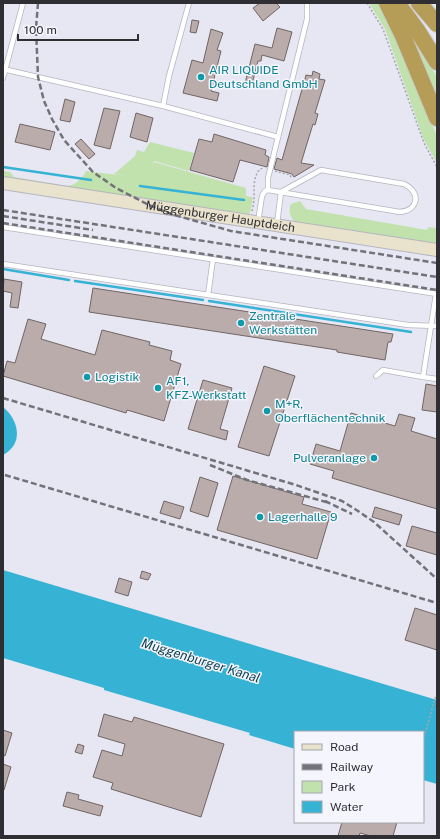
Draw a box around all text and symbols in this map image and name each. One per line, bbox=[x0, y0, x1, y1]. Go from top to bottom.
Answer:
scale bar bbox=[18, 16, 138, 42]
text: 100 m bbox=[24, 23, 57, 37]
place label: AIR LIQUIDE Deutschland GmbH bbox=[209, 63, 318, 91]
marker: AIR LIQUIDE Deutschland GmbH bbox=[196, 72, 206, 82]
street label: Müggenburger Hauptdeich bbox=[145, 198, 296, 235]
place label: Zentrale Werkstätten bbox=[249, 309, 317, 337]
marker: Zentrale Werkstätten bbox=[236, 318, 246, 328]
place label: Logistik bbox=[95, 370, 140, 384]
marker: Logistik bbox=[82, 372, 92, 382]
place label: AF1, KFZ-Werkstatt bbox=[166, 374, 247, 402]
marker: AF1, KFZ-Werkstatt bbox=[153, 383, 163, 393]
place label: M+R, Oberflächentechnik bbox=[275, 397, 386, 425]
marker: M+R, Oberflächentechnik bbox=[262, 406, 272, 416]
place label: Pulveranlage bbox=[293, 451, 366, 465]
marker: Pulveranlage bbox=[369, 453, 379, 463]
place label: Lagerhalle 9 bbox=[268, 510, 338, 524]
marker: Lagerhalle 9 bbox=[255, 512, 265, 522]
water label: Müggenburger Kanal bbox=[140, 635, 262, 686]
legend bbox=[294, 731, 424, 823]
text: Road bbox=[330, 740, 358, 754]
text: Railway bbox=[330, 760, 374, 774]
text: Park bbox=[330, 780, 356, 794]
text: Water bbox=[330, 800, 364, 814]

